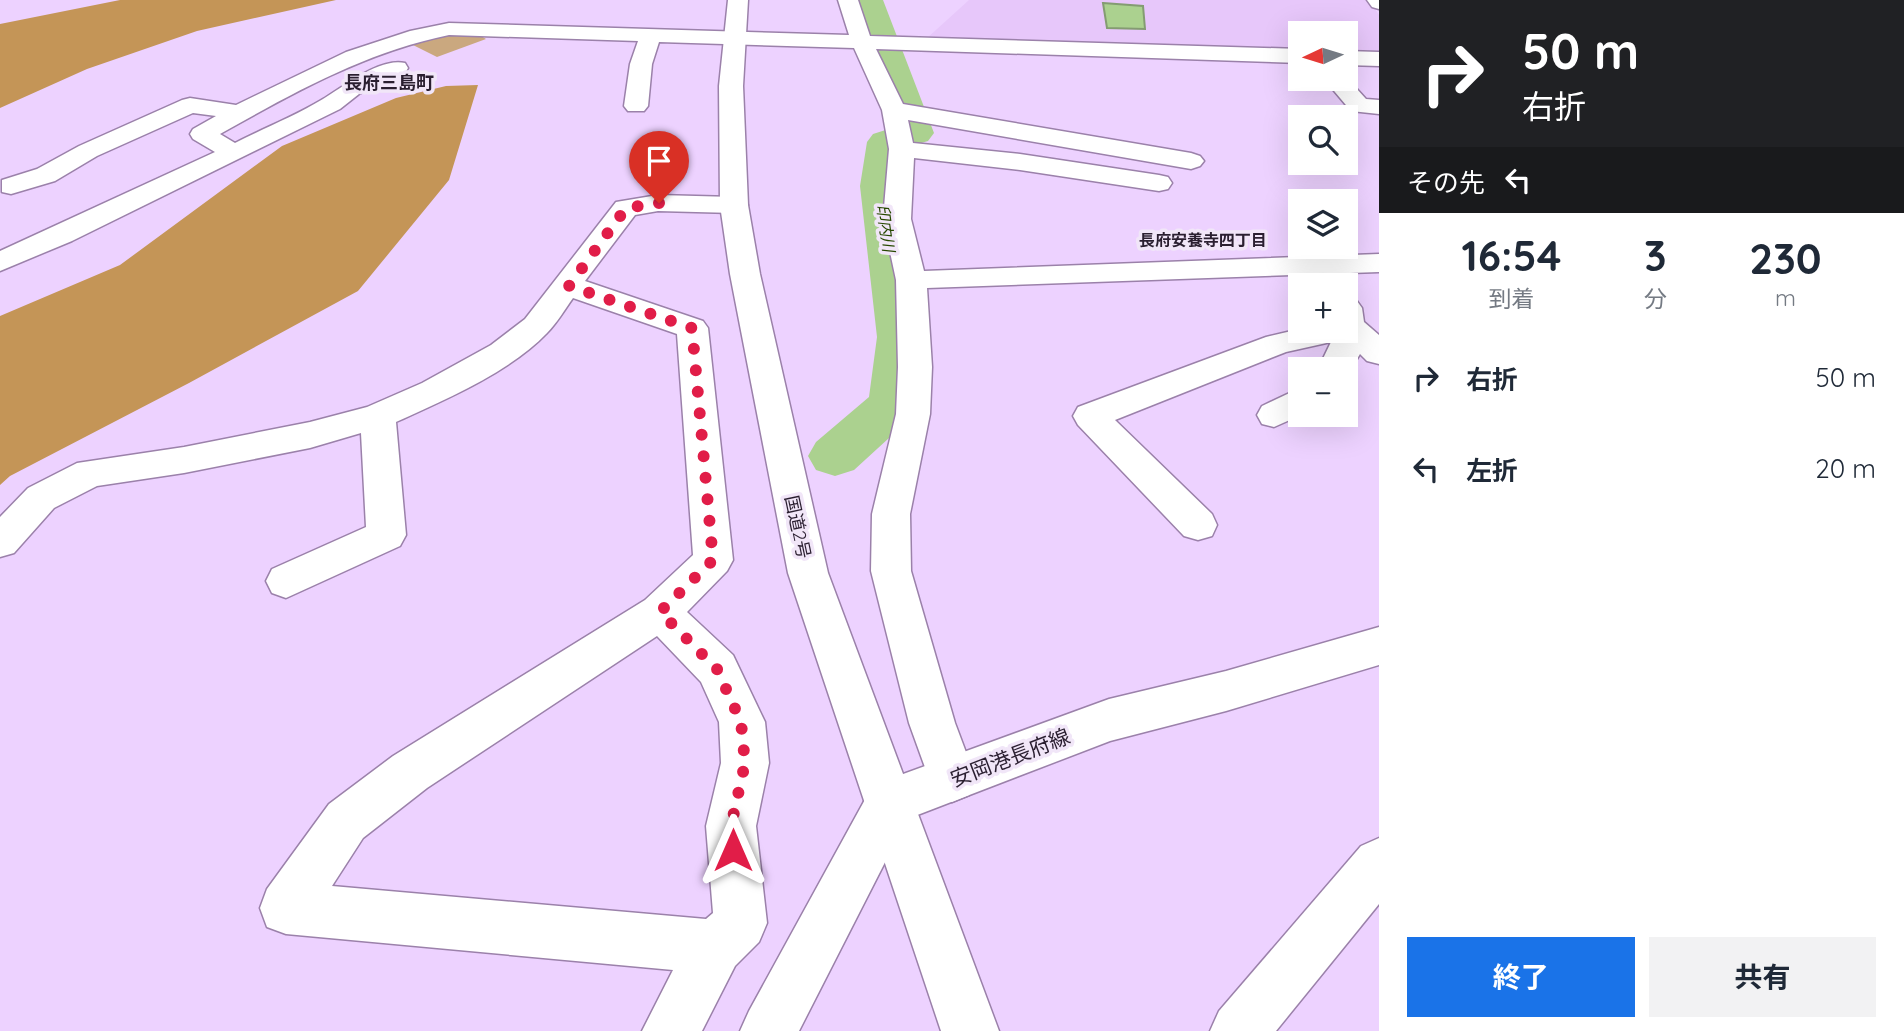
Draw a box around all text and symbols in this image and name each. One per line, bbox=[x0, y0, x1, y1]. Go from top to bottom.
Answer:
text: 50 m bbox=[1522, 20, 1639, 81]
north arrow bbox=[1288, 21, 1358, 91]
map controls bbox=[1288, 21, 1358, 427]
icon: right bbox=[1407, 28, 1498, 119]
district label: 長府三島町 bbox=[344, 71, 434, 94]
text: 右折 bbox=[1522, 86, 1586, 126]
button: search bbox=[1288, 105, 1358, 175]
pin bbox=[629, 131, 689, 203]
icon: arrive bbox=[640, 142, 678, 180]
icon: left bbox=[1499, 161, 1537, 199]
text: その先 bbox=[1407, 166, 1485, 199]
button: layers bbox=[1288, 189, 1358, 259]
water label: 印内川 bbox=[873, 203, 900, 255]
text: 16:54 bbox=[1461, 229, 1561, 282]
text: 3 bbox=[1644, 229, 1667, 282]
district label: 長府安養寺四丁目 bbox=[1139, 230, 1267, 250]
text: 230 bbox=[1749, 232, 1822, 285]
button: + bbox=[1288, 273, 1358, 343]
text: m bbox=[1775, 283, 1796, 312]
text: 到着 bbox=[1488, 284, 1534, 313]
text: 分 bbox=[1644, 284, 1667, 313]
button: − bbox=[1288, 357, 1358, 427]
icon: right bbox=[1407, 359, 1445, 397]
text: 50 m bbox=[1816, 361, 1876, 394]
text: 右折 bbox=[1466, 363, 1518, 396]
icon: left bbox=[1407, 450, 1445, 488]
text: 20 m bbox=[1815, 452, 1876, 485]
text: 左折 bbox=[1466, 454, 1518, 487]
street label: 国道2号 bbox=[780, 493, 816, 561]
street label: 安岡港長府線 bbox=[947, 722, 1073, 792]
position arrow bbox=[696, 813, 770, 887]
button: 終了 bbox=[1407, 937, 1635, 1017]
button: 共有 bbox=[1649, 937, 1876, 1017]

